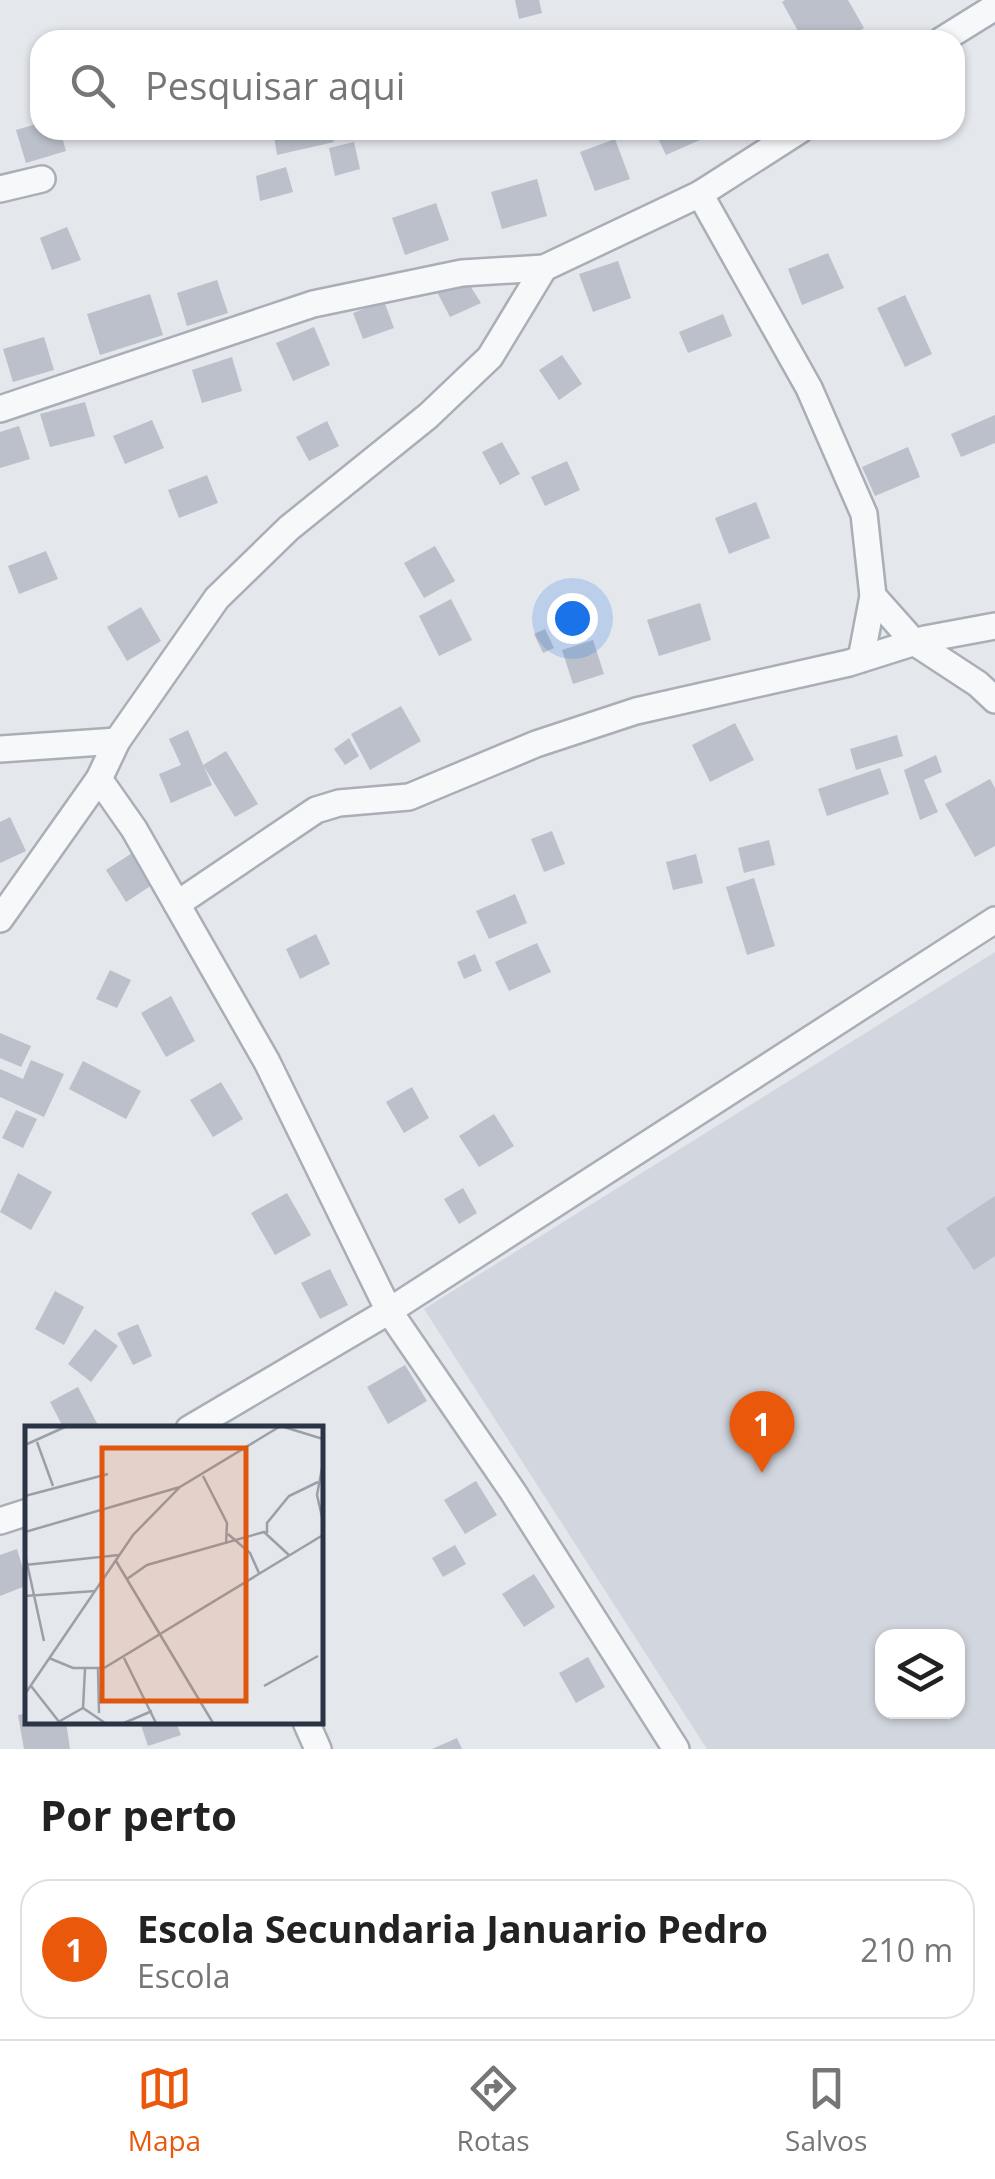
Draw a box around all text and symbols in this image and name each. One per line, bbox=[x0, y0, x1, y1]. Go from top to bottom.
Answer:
search box bbox=[30, 30, 965, 140]
icon: search bbox=[65, 58, 120, 113]
text: Pesquisar aqui bbox=[145, 59, 405, 111]
your location bbox=[547, 593, 598, 644]
pin: 1 bbox=[730, 1390, 794, 1473]
inset map bbox=[25, 1426, 322, 1724]
map controls bbox=[875, 1629, 965, 1719]
button: layers bbox=[875, 1629, 965, 1719]
text: Por perto bbox=[40, 1786, 237, 1843]
text: Escola Secundaria Januario Pedro bbox=[137, 1902, 768, 1954]
text: 1 bbox=[65, 1928, 84, 1971]
text: 210 m bbox=[860, 1928, 953, 1971]
text: Escola bbox=[137, 1954, 230, 1997]
tab: Mapa bbox=[128, 2061, 201, 2159]
tab: Rotas bbox=[457, 2061, 530, 2159]
tab: Salvos bbox=[785, 2061, 867, 2159]

